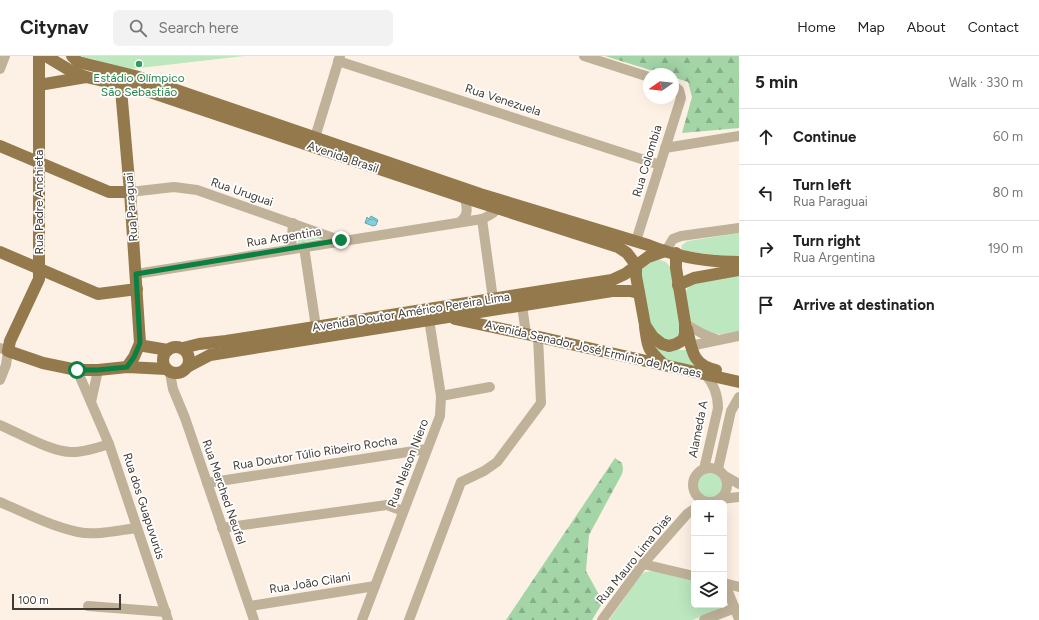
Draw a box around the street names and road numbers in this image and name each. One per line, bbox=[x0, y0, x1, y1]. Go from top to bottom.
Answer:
street label: Rua Venezuela bbox=[463, 81, 543, 119]
street label: Rua Colombia bbox=[629, 123, 665, 199]
street label: Avenida Brasil bbox=[305, 138, 381, 176]
street label: Rua Padre Anchieta bbox=[32, 150, 46, 254]
street label: Rua Paraguai bbox=[122, 172, 140, 242]
street label: Rua Uruguai bbox=[209, 175, 275, 209]
street label: Rua Argentina bbox=[245, 224, 323, 250]
street label: Avenida Doutor Américo Pereira Lima bbox=[311, 289, 511, 335]
street label: Avenida Senador José Ermínio de Moraes bbox=[483, 317, 703, 381]
street label: Alameda A bbox=[686, 399, 710, 459]
street label: Rua Nelson Niero bbox=[385, 417, 431, 509]
street label: Rua Doutor Túlio Ribeiro Rocha bbox=[232, 433, 398, 473]
street label: Rua Merched Neufel bbox=[199, 438, 249, 546]
street label: Rua dos Guapuvurús bbox=[120, 451, 168, 561]
street label: Rua Mauro Lima Dias bbox=[594, 511, 675, 607]
street label: Rua João Cilani bbox=[268, 570, 352, 596]

